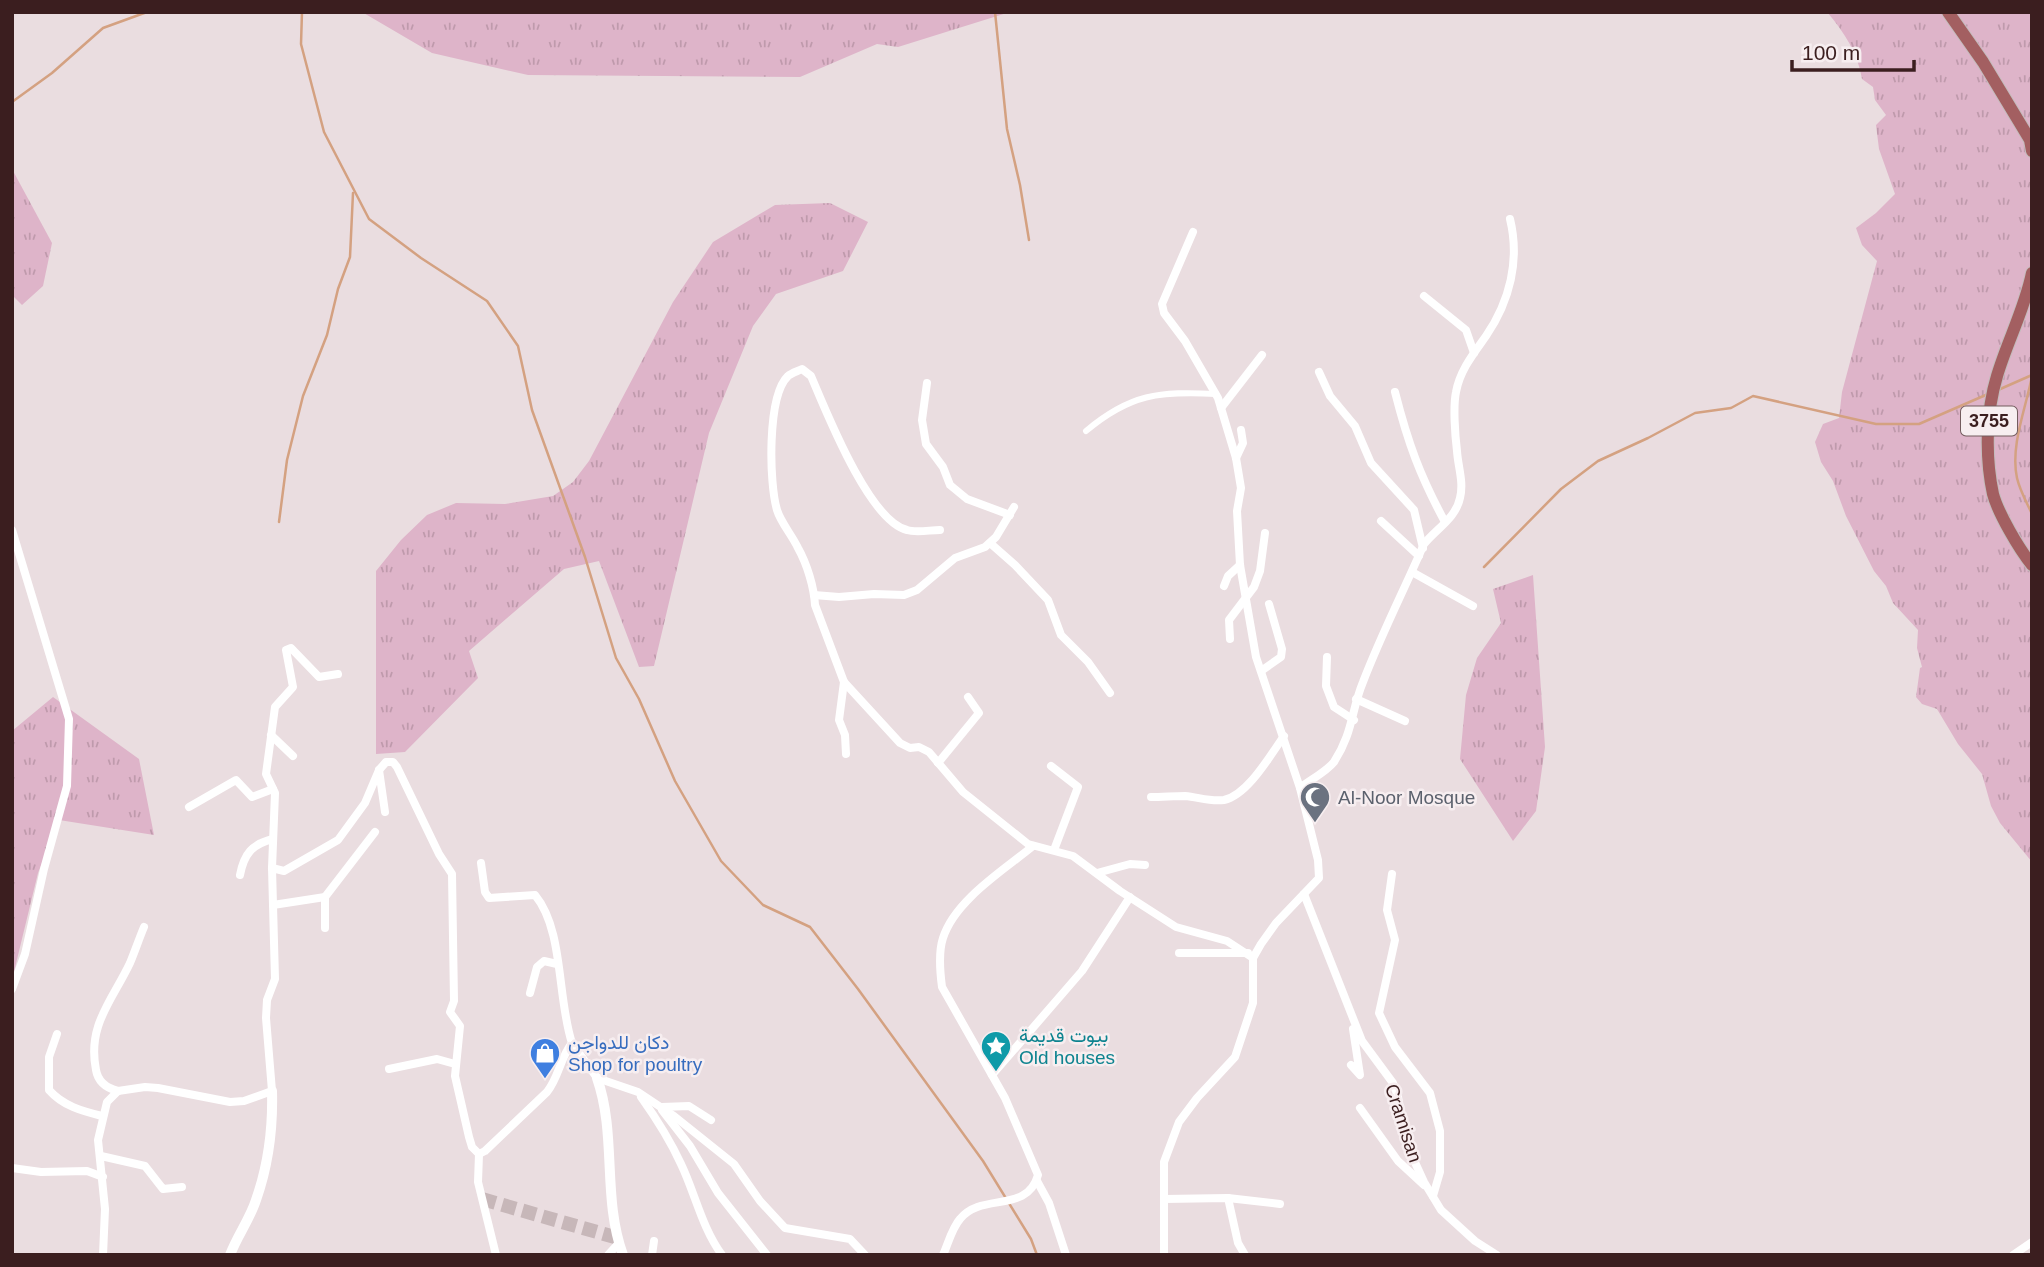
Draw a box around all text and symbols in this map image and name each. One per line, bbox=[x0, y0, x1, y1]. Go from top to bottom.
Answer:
scale bar bbox=[1792, 28, 1914, 72]
text: 100 m bbox=[1802, 41, 1860, 64]
road number: 3755 bbox=[1961, 407, 2017, 436]
mosque icon: Al-Noor Mosque bbox=[1298, 780, 1332, 824]
place label: Al-Noor Mosque bbox=[1338, 787, 1475, 808]
place label: بيوت قديمة Old houses bbox=[1019, 1025, 1115, 1068]
place icon: بيوت قديمة Old houses bbox=[979, 1029, 1013, 1073]
place label: دكان للدواجن Shop for poultry bbox=[568, 1032, 703, 1075]
shop icon: دكان للدواجن Shop for poultry bbox=[528, 1036, 562, 1080]
street label: Cramisan bbox=[1381, 1081, 1426, 1165]

